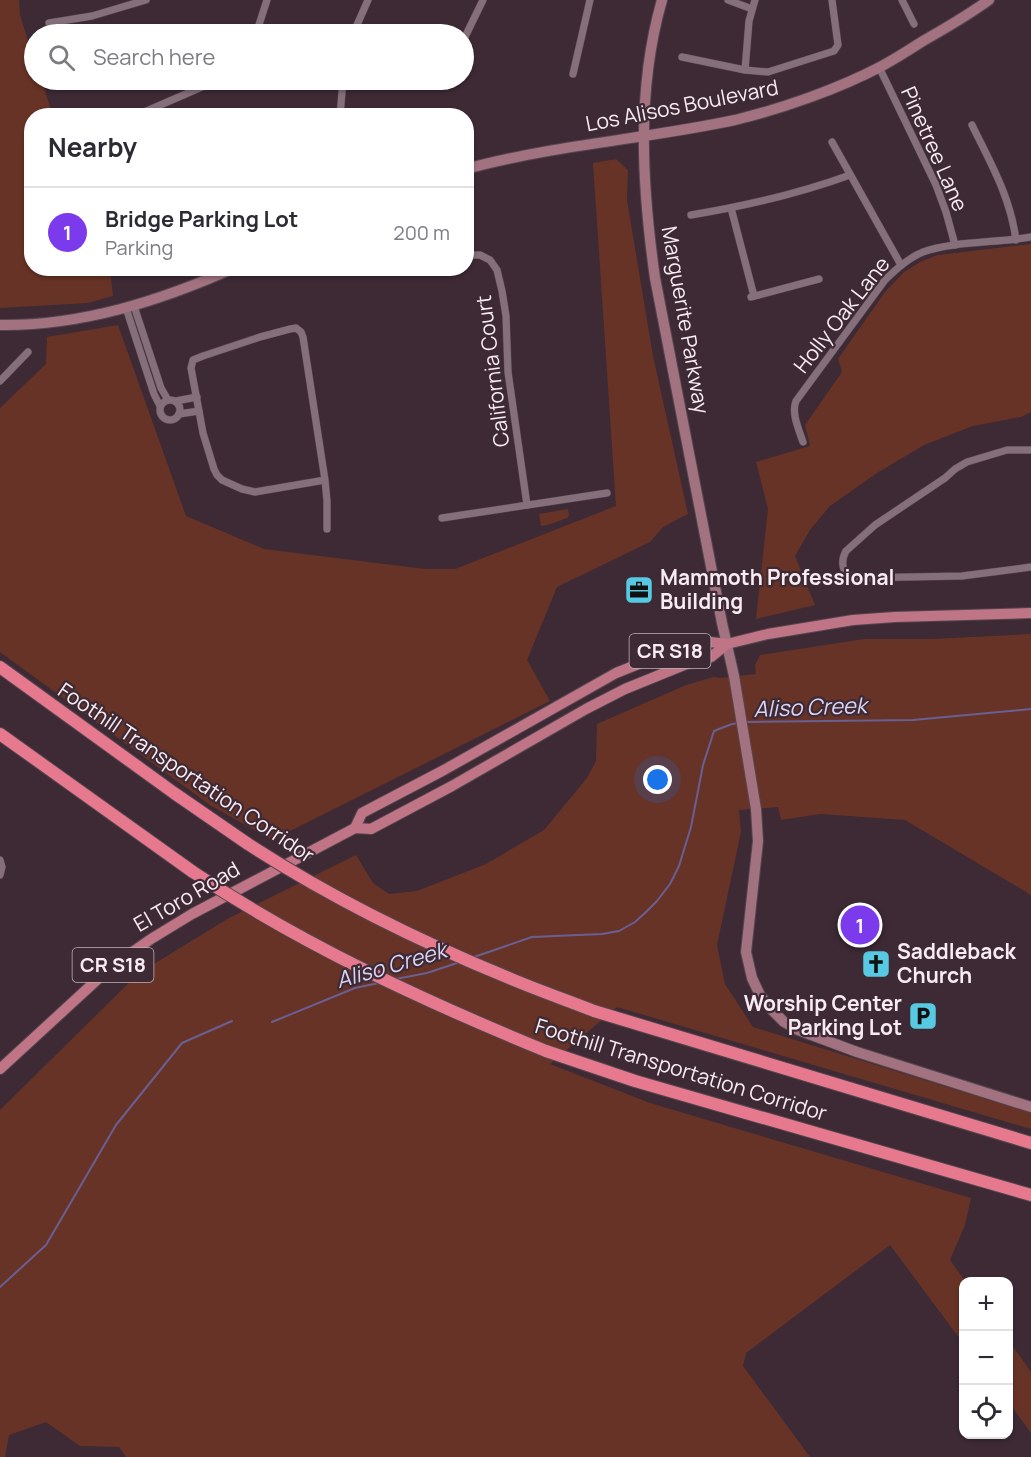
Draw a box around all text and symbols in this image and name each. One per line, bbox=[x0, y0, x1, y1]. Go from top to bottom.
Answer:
search box bbox=[24, 24, 474, 90]
icon: search bbox=[45, 41, 78, 74]
text: Search here bbox=[93, 42, 215, 72]
street label: Los Alisos Boulevard bbox=[583, 73, 781, 137]
street label: Pinetree Lane bbox=[895, 82, 975, 215]
text: Nearby bbox=[48, 129, 137, 165]
text: Bridge Parking Lot bbox=[105, 204, 298, 234]
text: 1 bbox=[63, 219, 72, 246]
text: 200 m bbox=[393, 219, 450, 246]
street label: Marguerite Parkway bbox=[656, 224, 716, 416]
text: Parking bbox=[105, 234, 173, 261]
street label: Holly Oak Lane bbox=[787, 250, 895, 378]
street label: California Court bbox=[469, 294, 515, 449]
place label: Mammoth Professional Building bbox=[660, 563, 895, 615]
office icon: Mammoth Professional Building bbox=[623, 574, 655, 606]
road number: CR S18 bbox=[630, 634, 710, 668]
street label: Foothill Transportation Corridor bbox=[53, 676, 321, 869]
water label: Aliso Creek bbox=[753, 690, 870, 724]
your location bbox=[643, 765, 672, 794]
street label: El Toro Road bbox=[128, 854, 245, 938]
pin: 1 bbox=[840, 902, 880, 948]
water label: Aliso Creek bbox=[332, 934, 453, 995]
place label: Saddleback Church bbox=[897, 937, 1016, 989]
road number: CR S18 bbox=[72, 948, 154, 982]
church icon: Saddleback Church bbox=[860, 948, 892, 980]
place label: Worship Center Parking Lot bbox=[744, 989, 902, 1041]
parking icon: Worship Center Parking Lot bbox=[907, 1000, 939, 1032]
street label: Foothill Transportation Corridor bbox=[532, 1011, 831, 1127]
map controls bbox=[959, 1277, 1013, 1439]
button: + bbox=[959, 1277, 1013, 1331]
button: − bbox=[959, 1331, 1013, 1385]
button: locate bbox=[959, 1385, 1013, 1439]

